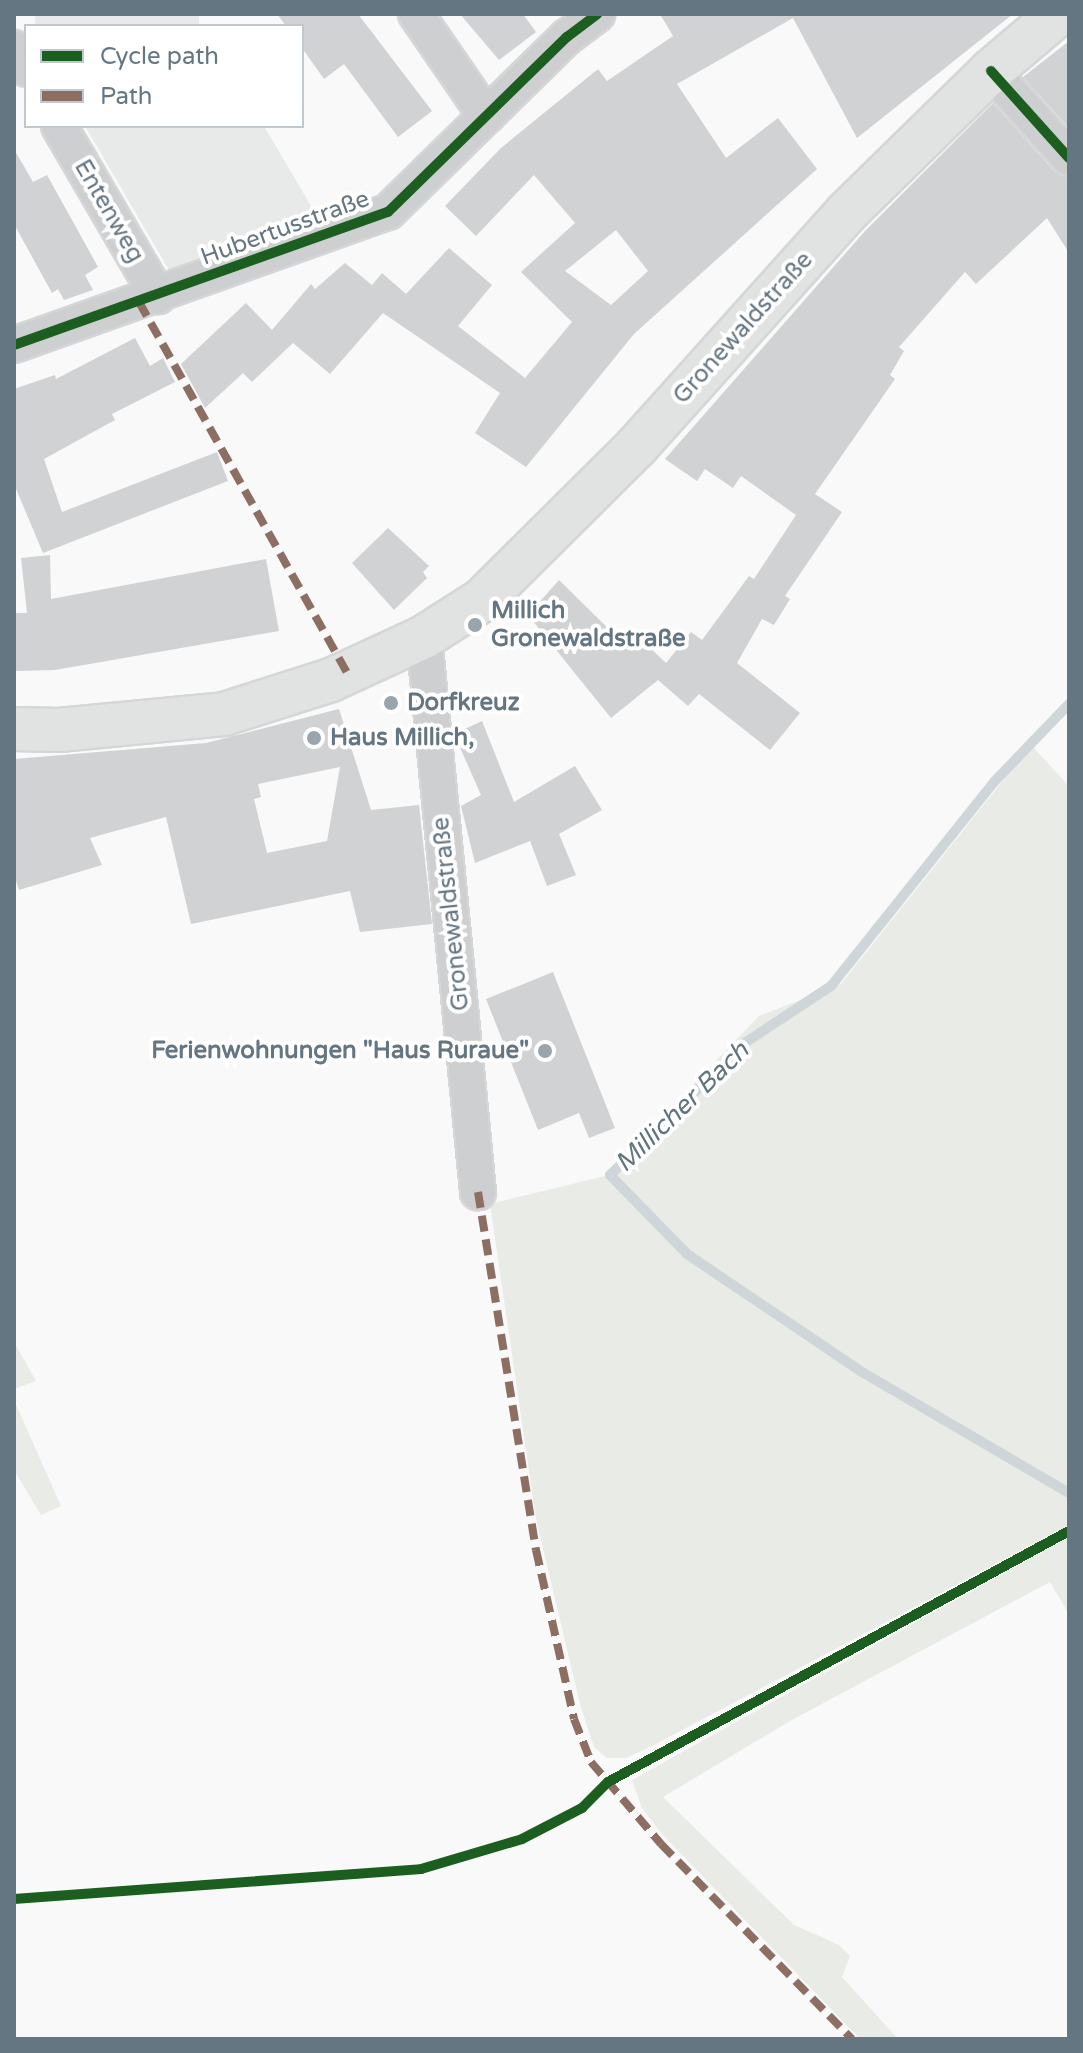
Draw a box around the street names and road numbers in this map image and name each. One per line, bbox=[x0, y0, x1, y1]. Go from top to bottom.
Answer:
street label: Entenweg bbox=[68, 154, 150, 268]
street label: Hubertusstraße bbox=[197, 184, 373, 272]
street label: Gronewaldstraße bbox=[667, 246, 819, 410]
street label: Gronewaldstraße bbox=[427, 816, 475, 1012]

